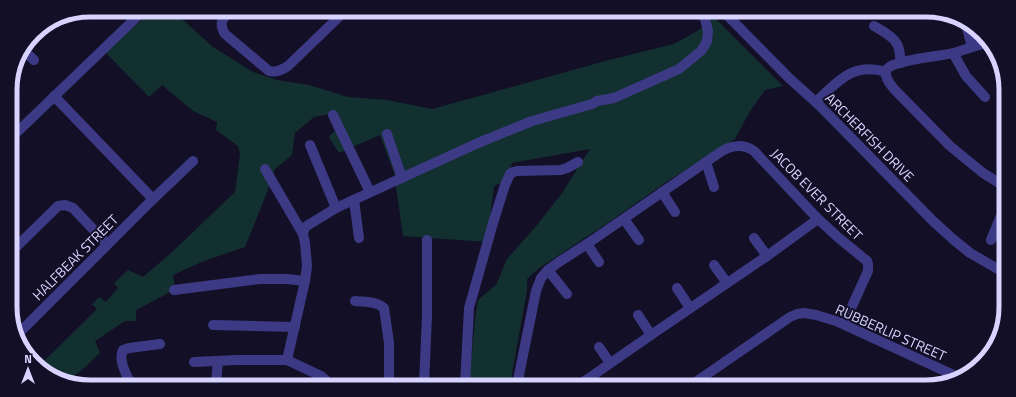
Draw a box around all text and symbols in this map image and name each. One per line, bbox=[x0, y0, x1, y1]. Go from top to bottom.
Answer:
street label: ARCHERFISH DRIVE bbox=[821, 88, 919, 186]
street label: JACOB EVER STREET bbox=[766, 143, 868, 245]
street label: HALFBEAK STREET bbox=[27, 209, 123, 305]
street label: RUBBERLIP STREET bbox=[832, 298, 950, 366]
north arrow bbox=[8, 349, 48, 389]
text: N bbox=[24, 351, 32, 367]

